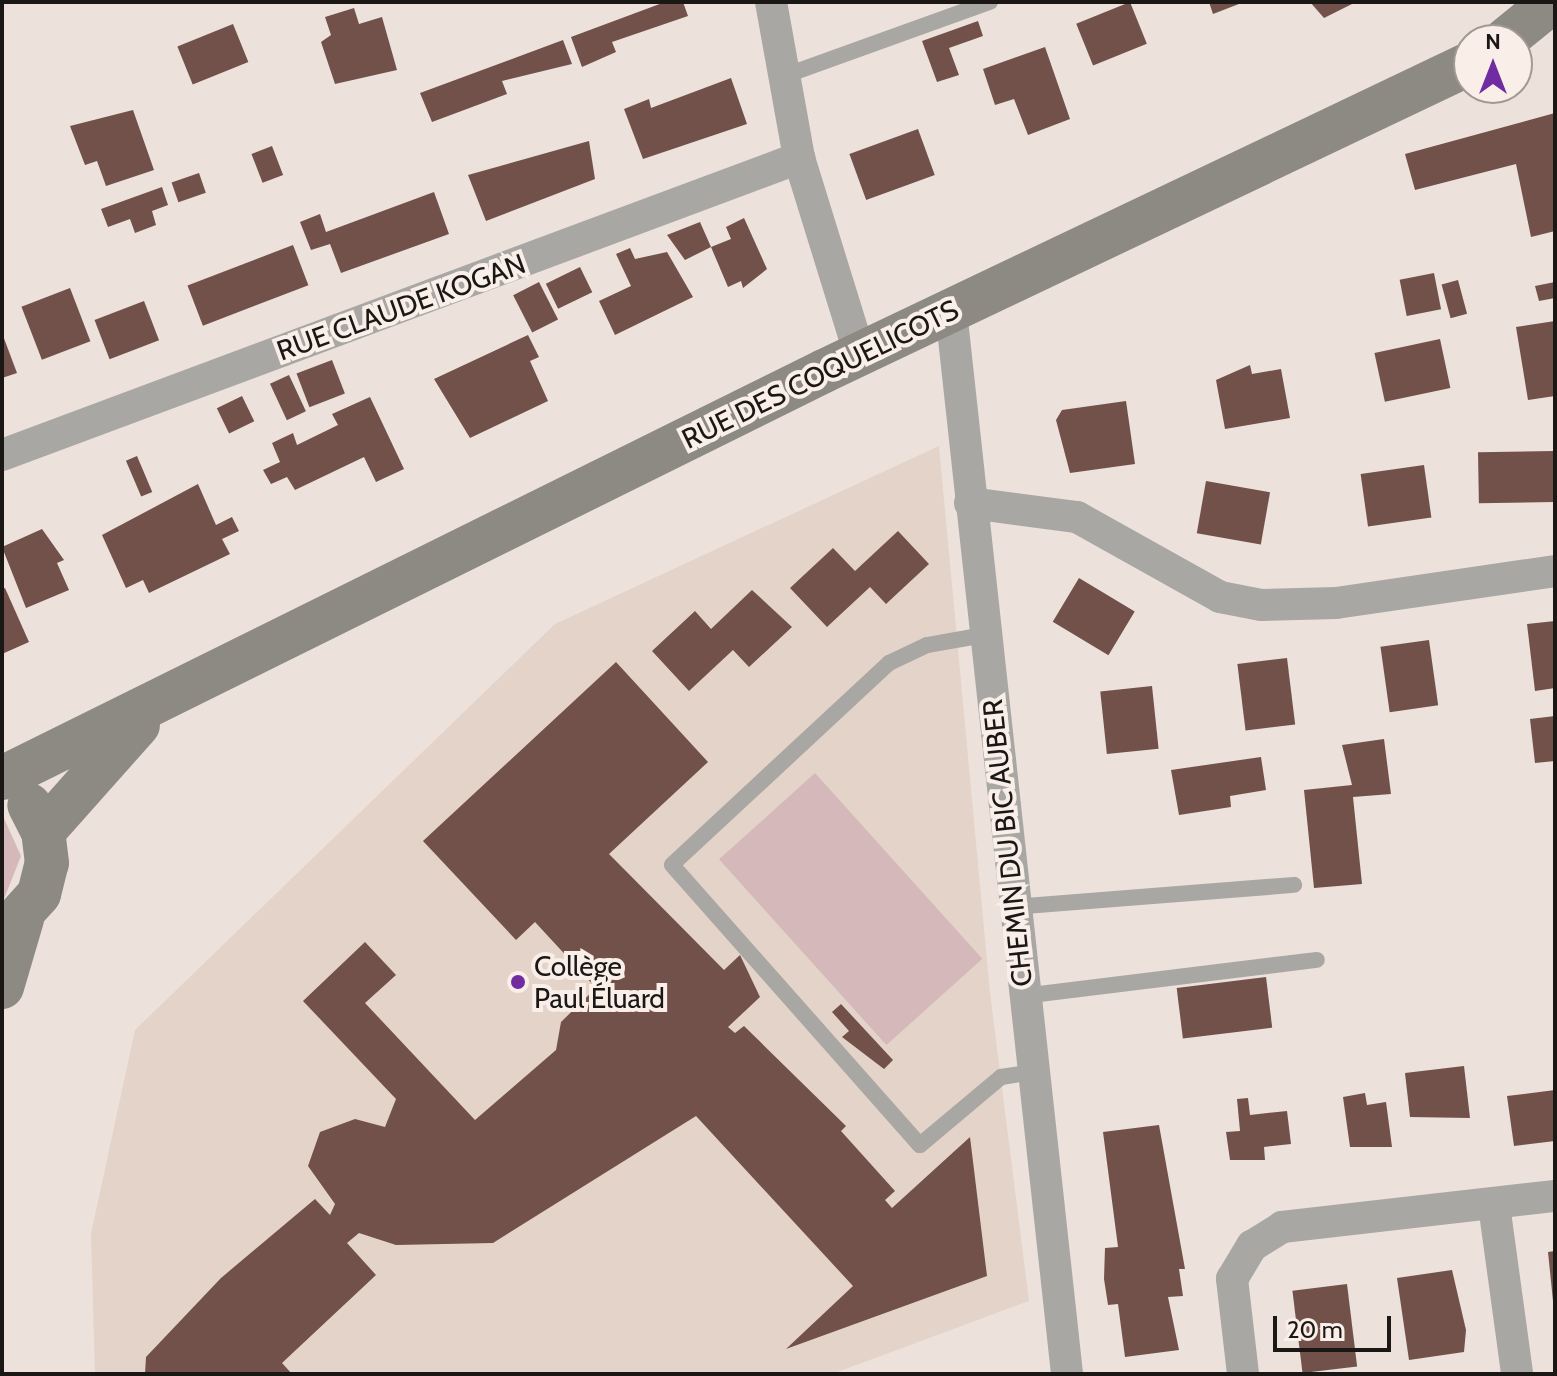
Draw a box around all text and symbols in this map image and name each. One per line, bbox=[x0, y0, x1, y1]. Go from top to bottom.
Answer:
north arrow bbox=[1453, 24, 1533, 104]
text: N bbox=[1485, 28, 1501, 55]
street label: RUE CLAUDE KOGAN bbox=[272, 246, 530, 368]
street label: RUE DES COQUELICOTS bbox=[676, 292, 964, 456]
street label: CHEMIN DU BIC AUBER bbox=[975, 698, 1039, 988]
place label: Collège Paul Éluard bbox=[534, 949, 665, 1015]
marker: Collège Paul Éluard bbox=[509, 973, 527, 991]
scale bar bbox=[1277, 1300, 1395, 1350]
text: 20 m bbox=[1287, 1315, 1343, 1344]

